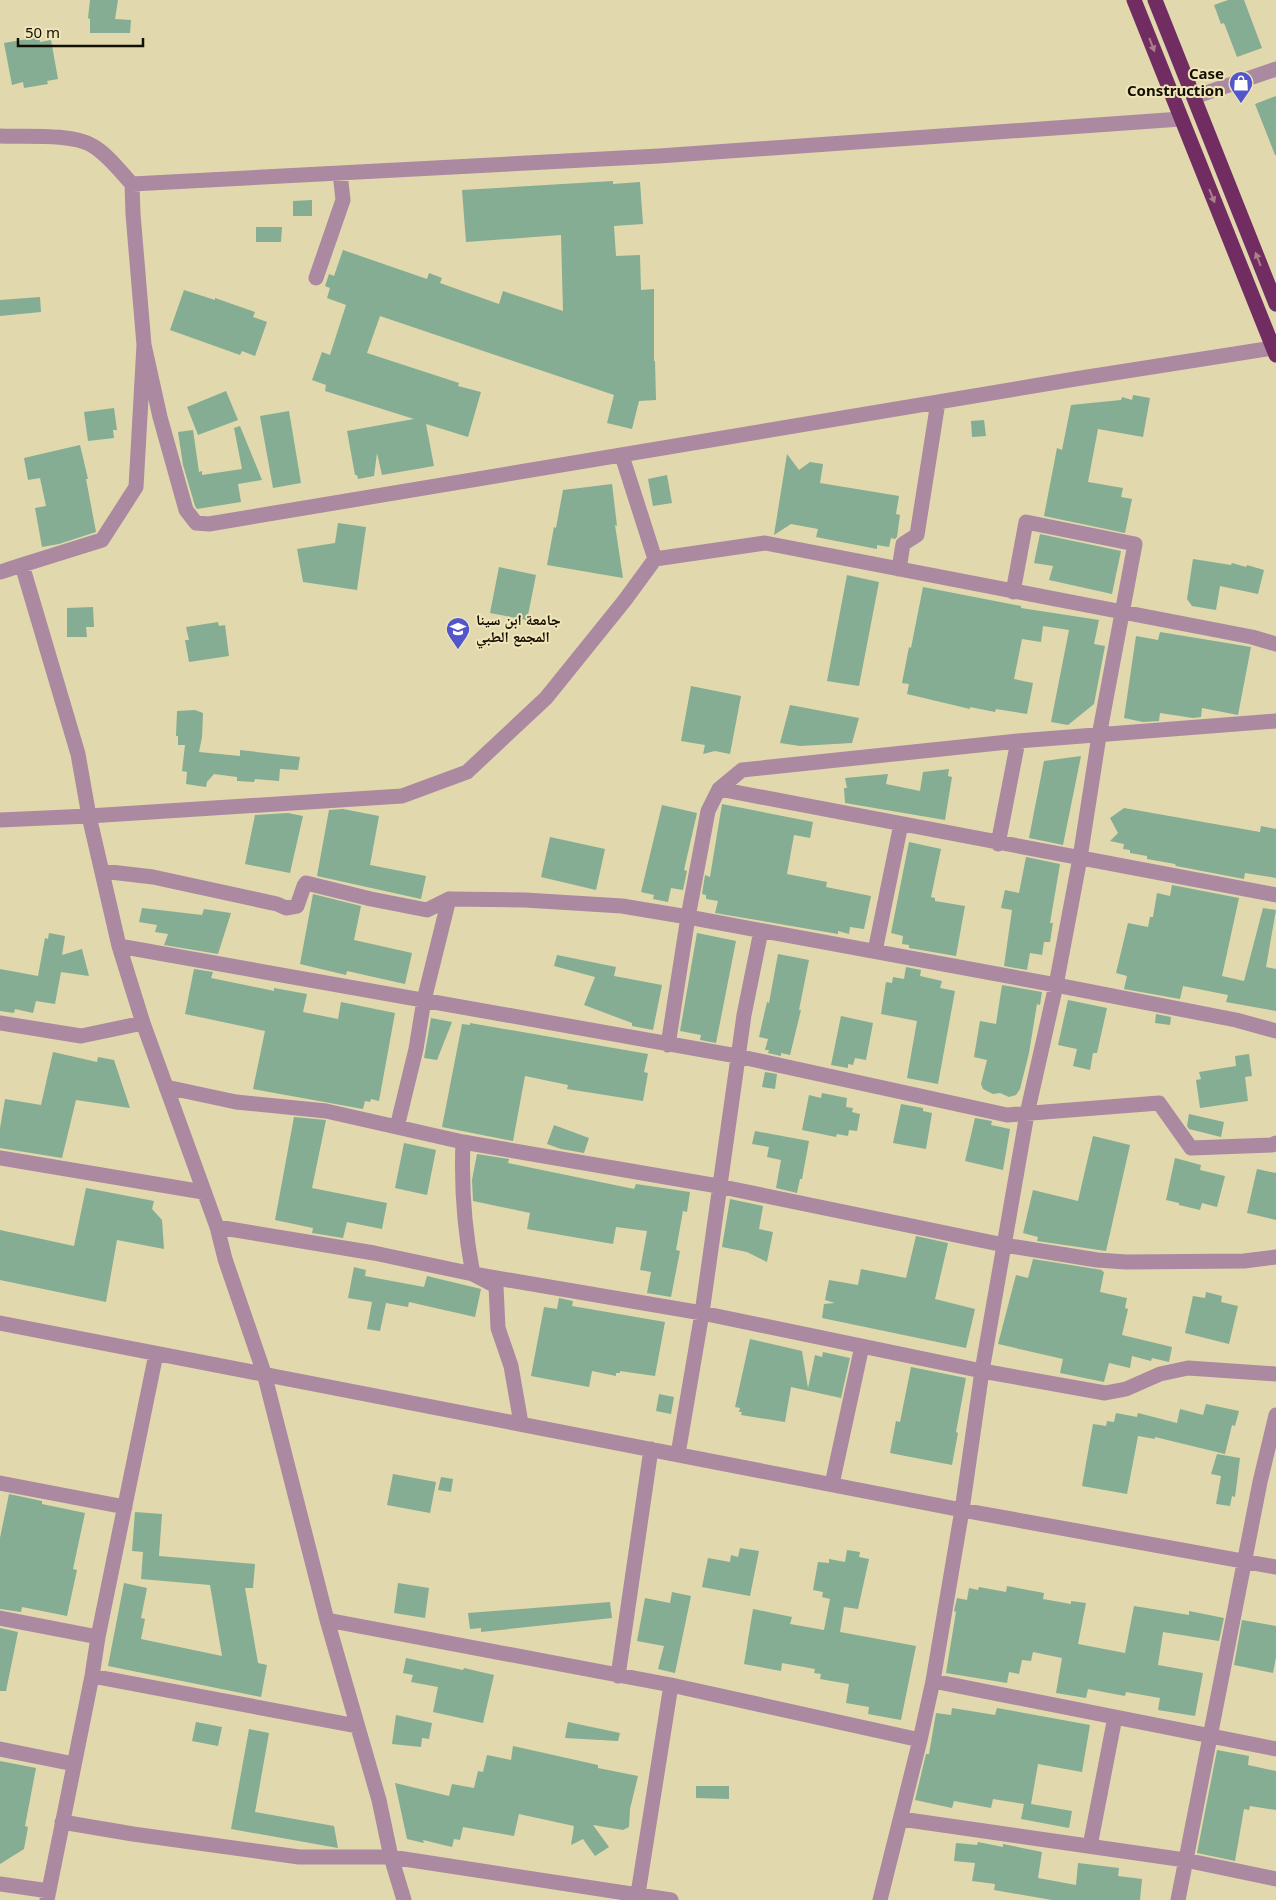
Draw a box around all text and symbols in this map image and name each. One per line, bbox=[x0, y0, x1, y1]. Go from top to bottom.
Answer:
scale bar bbox=[18, 15, 142, 47]
text: 50 m bbox=[25, 22, 60, 42]
one-way arrow bbox=[1149, 38, 1156, 53]
place label: Case Construction bbox=[1127, 63, 1224, 100]
shop icon: Case Construction bbox=[1228, 70, 1254, 104]
one-way arrow bbox=[1209, 189, 1216, 204]
one-way arrow bbox=[1254, 251, 1262, 266]
place label: جامعة ابن سينا المجمع الطبي bbox=[476, 609, 561, 649]
school or university icon: جامعة ابن سينا المجمع الطبي bbox=[445, 616, 471, 650]

